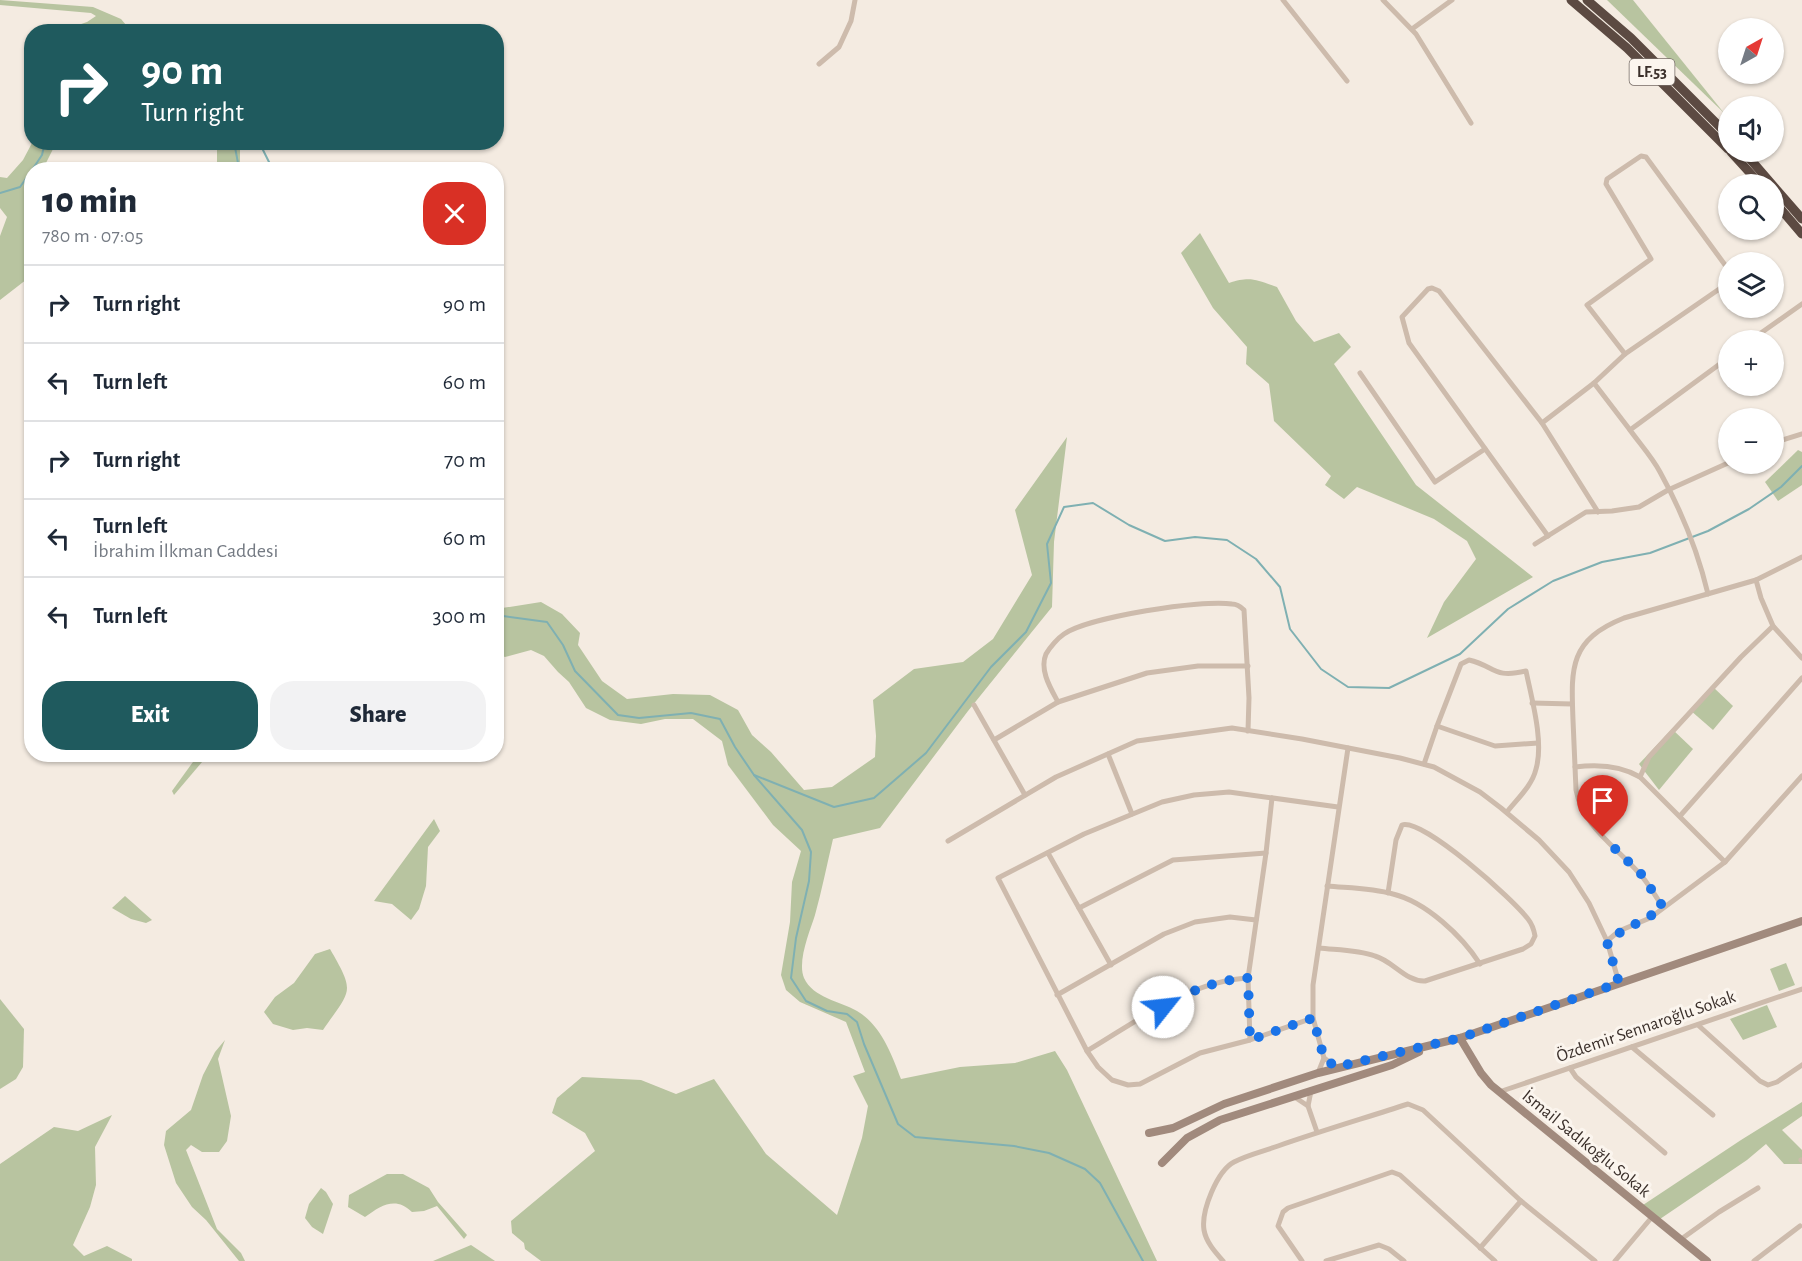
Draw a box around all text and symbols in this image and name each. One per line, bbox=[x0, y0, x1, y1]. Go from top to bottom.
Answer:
north arrow bbox=[1718, 18, 1784, 84]
map controls bbox=[1718, 18, 1784, 474]
icon: right bbox=[42, 48, 120, 126]
text: 90 m bbox=[141, 50, 223, 92]
road number: LF.53 bbox=[1630, 59, 1674, 85]
button: sound bbox=[1718, 96, 1784, 162]
text: Turn right bbox=[141, 99, 244, 126]
button: search bbox=[1718, 174, 1784, 240]
button: close bbox=[423, 182, 486, 245]
text: 10 min bbox=[42, 183, 137, 219]
text: 780 m · 07:05 bbox=[42, 226, 143, 246]
button: layers bbox=[1718, 252, 1784, 318]
icon: right bbox=[42, 288, 75, 321]
text: Turn right bbox=[93, 293, 180, 315]
text: 90 m bbox=[443, 293, 486, 315]
button: + bbox=[1718, 330, 1784, 396]
icon: left bbox=[42, 366, 75, 399]
text: Turn left bbox=[93, 371, 167, 393]
text: 60 m bbox=[443, 371, 486, 393]
button: − bbox=[1718, 408, 1784, 474]
icon: right bbox=[42, 444, 75, 477]
text: Turn right bbox=[93, 449, 180, 471]
text: 70 m bbox=[444, 449, 486, 471]
text: Turn left bbox=[93, 515, 167, 537]
icon: left bbox=[42, 522, 75, 555]
text: 60 m bbox=[443, 527, 486, 549]
text: İbrahim İlkman Caddesi bbox=[93, 541, 278, 561]
icon: left bbox=[42, 600, 75, 633]
text: Turn left bbox=[93, 605, 167, 627]
text: 300 m bbox=[432, 605, 486, 627]
button: Exit bbox=[42, 681, 258, 750]
button: Share bbox=[270, 681, 486, 750]
pin bbox=[1577, 775, 1628, 837]
icon: arrive bbox=[1586, 784, 1619, 817]
position arrow bbox=[1131, 975, 1195, 1039]
street label: Özdemir Sennaroğlu Sokak bbox=[1554, 986, 1739, 1066]
street label: İsmail Sadıkoğlu Sokak bbox=[1518, 1085, 1655, 1202]

